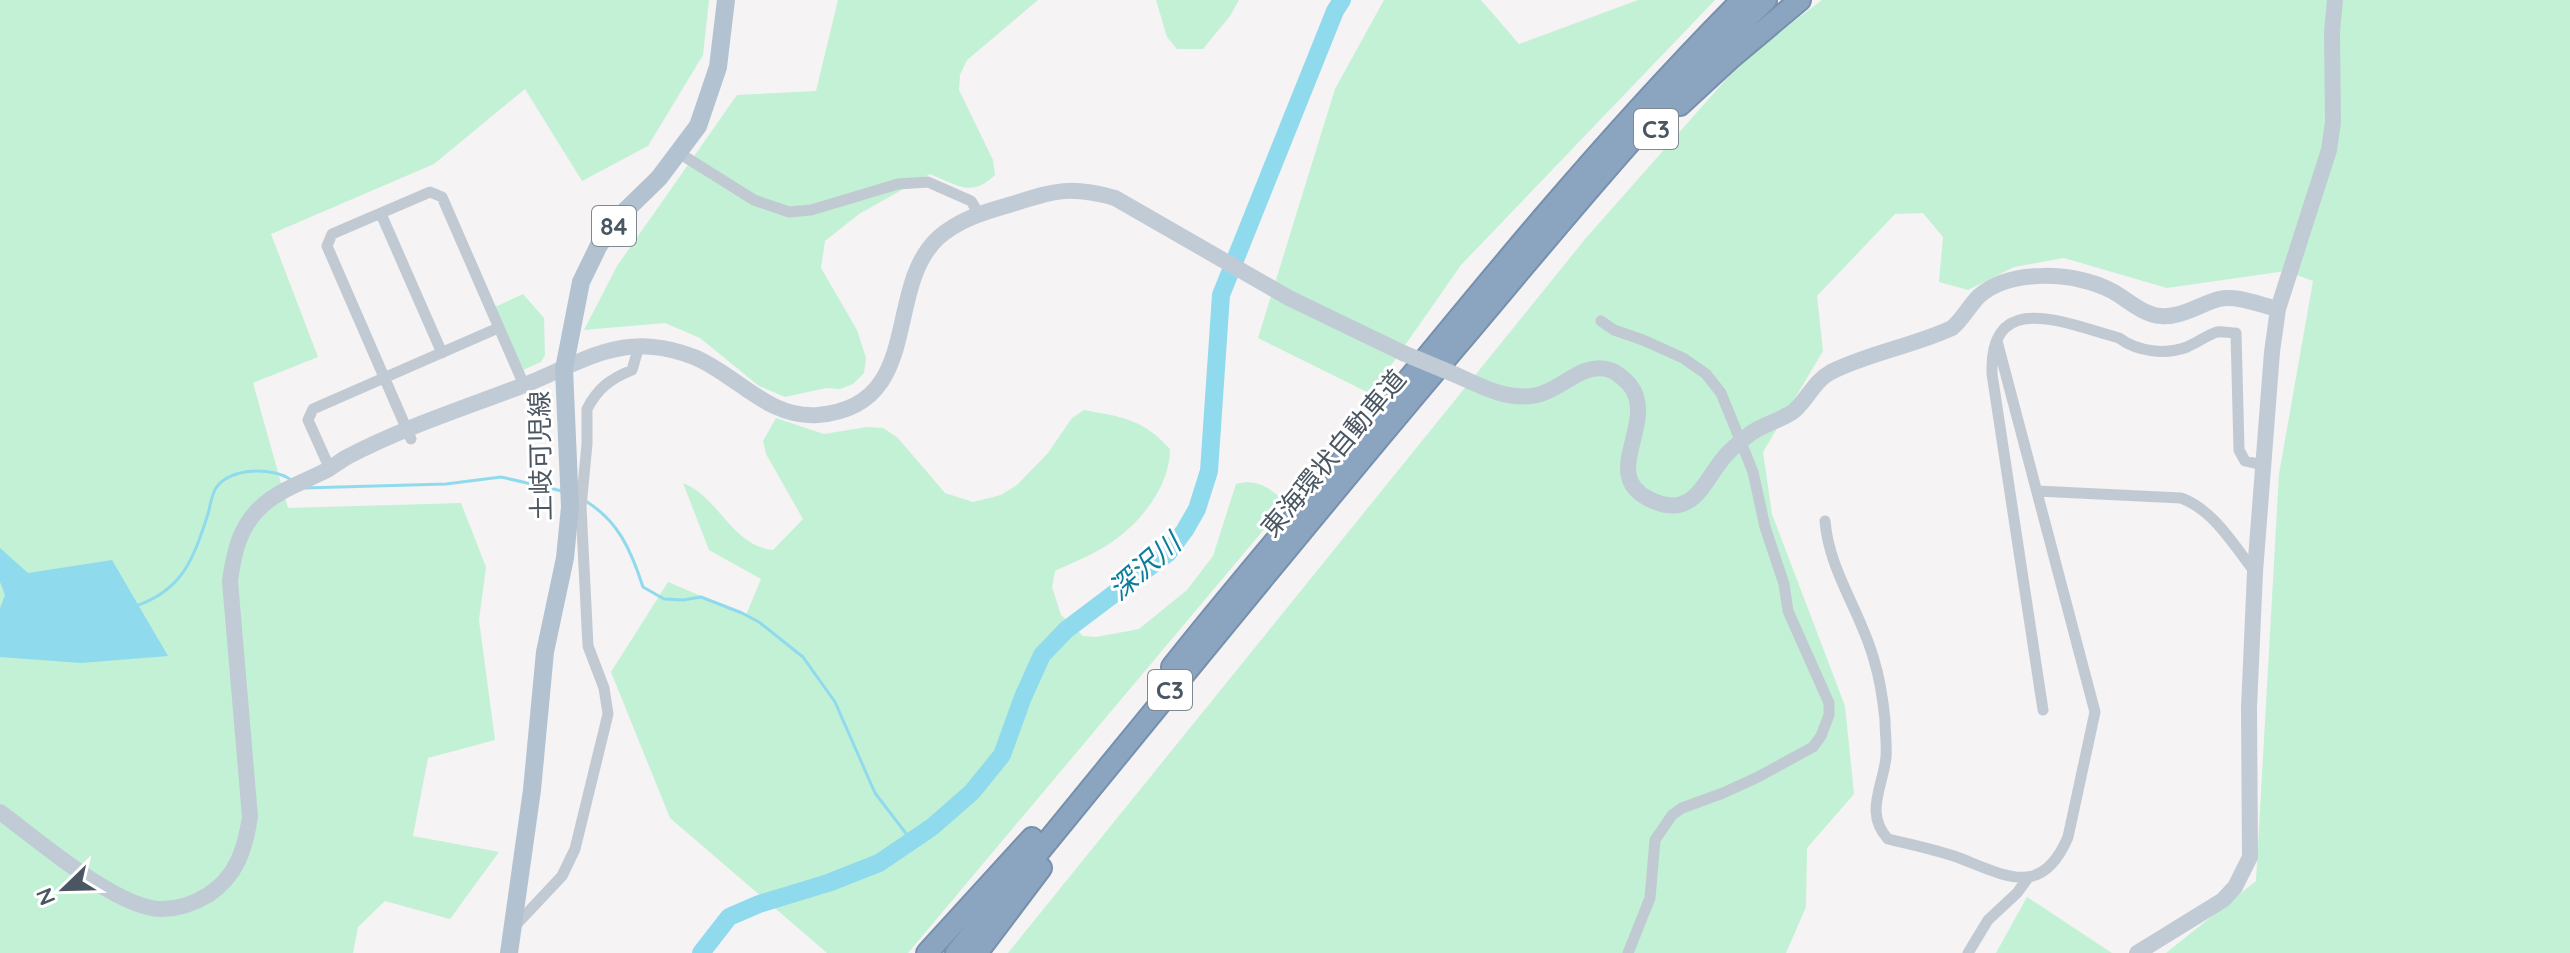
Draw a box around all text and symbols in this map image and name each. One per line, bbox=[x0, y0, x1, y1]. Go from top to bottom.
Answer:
road number: C3 bbox=[1634, 109, 1678, 149]
road number: 84 bbox=[592, 206, 636, 246]
street label: 東海環状自動車道 bbox=[1254, 363, 1412, 543]
street label: 土岐可児線 bbox=[522, 391, 558, 521]
water label: 深沢川 bbox=[1101, 523, 1189, 607]
road number: C3 bbox=[1148, 670, 1192, 710]
north arrow bbox=[24, 849, 104, 929]
text: N bbox=[30, 884, 62, 910]

